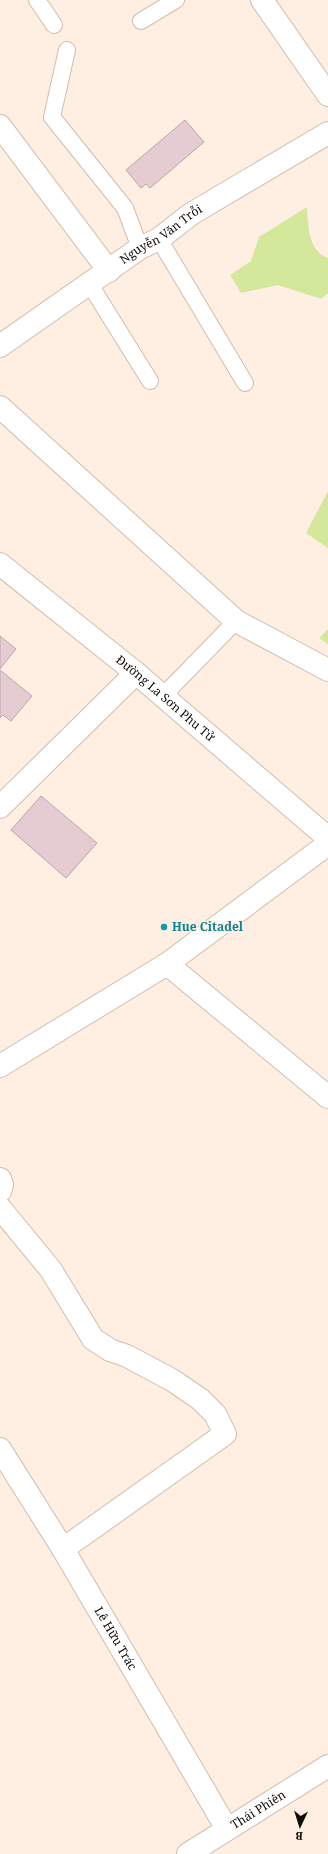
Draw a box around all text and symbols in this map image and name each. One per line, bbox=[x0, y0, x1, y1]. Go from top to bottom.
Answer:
street label: Nguyễn Văn Trỗi bbox=[116, 200, 205, 268]
street label: Đường La Sơn Phu Tử bbox=[112, 651, 219, 746]
place label: Hue Citadel bbox=[172, 918, 244, 935]
marker: Hue Citadel bbox=[159, 922, 169, 932]
street label: Lê Hữu Trác bbox=[91, 1603, 141, 1673]
street label: Thái Phiên bbox=[227, 1786, 289, 1833]
north arrow bbox=[280, 1806, 320, 1846]
text: B bbox=[295, 1829, 303, 1844]

